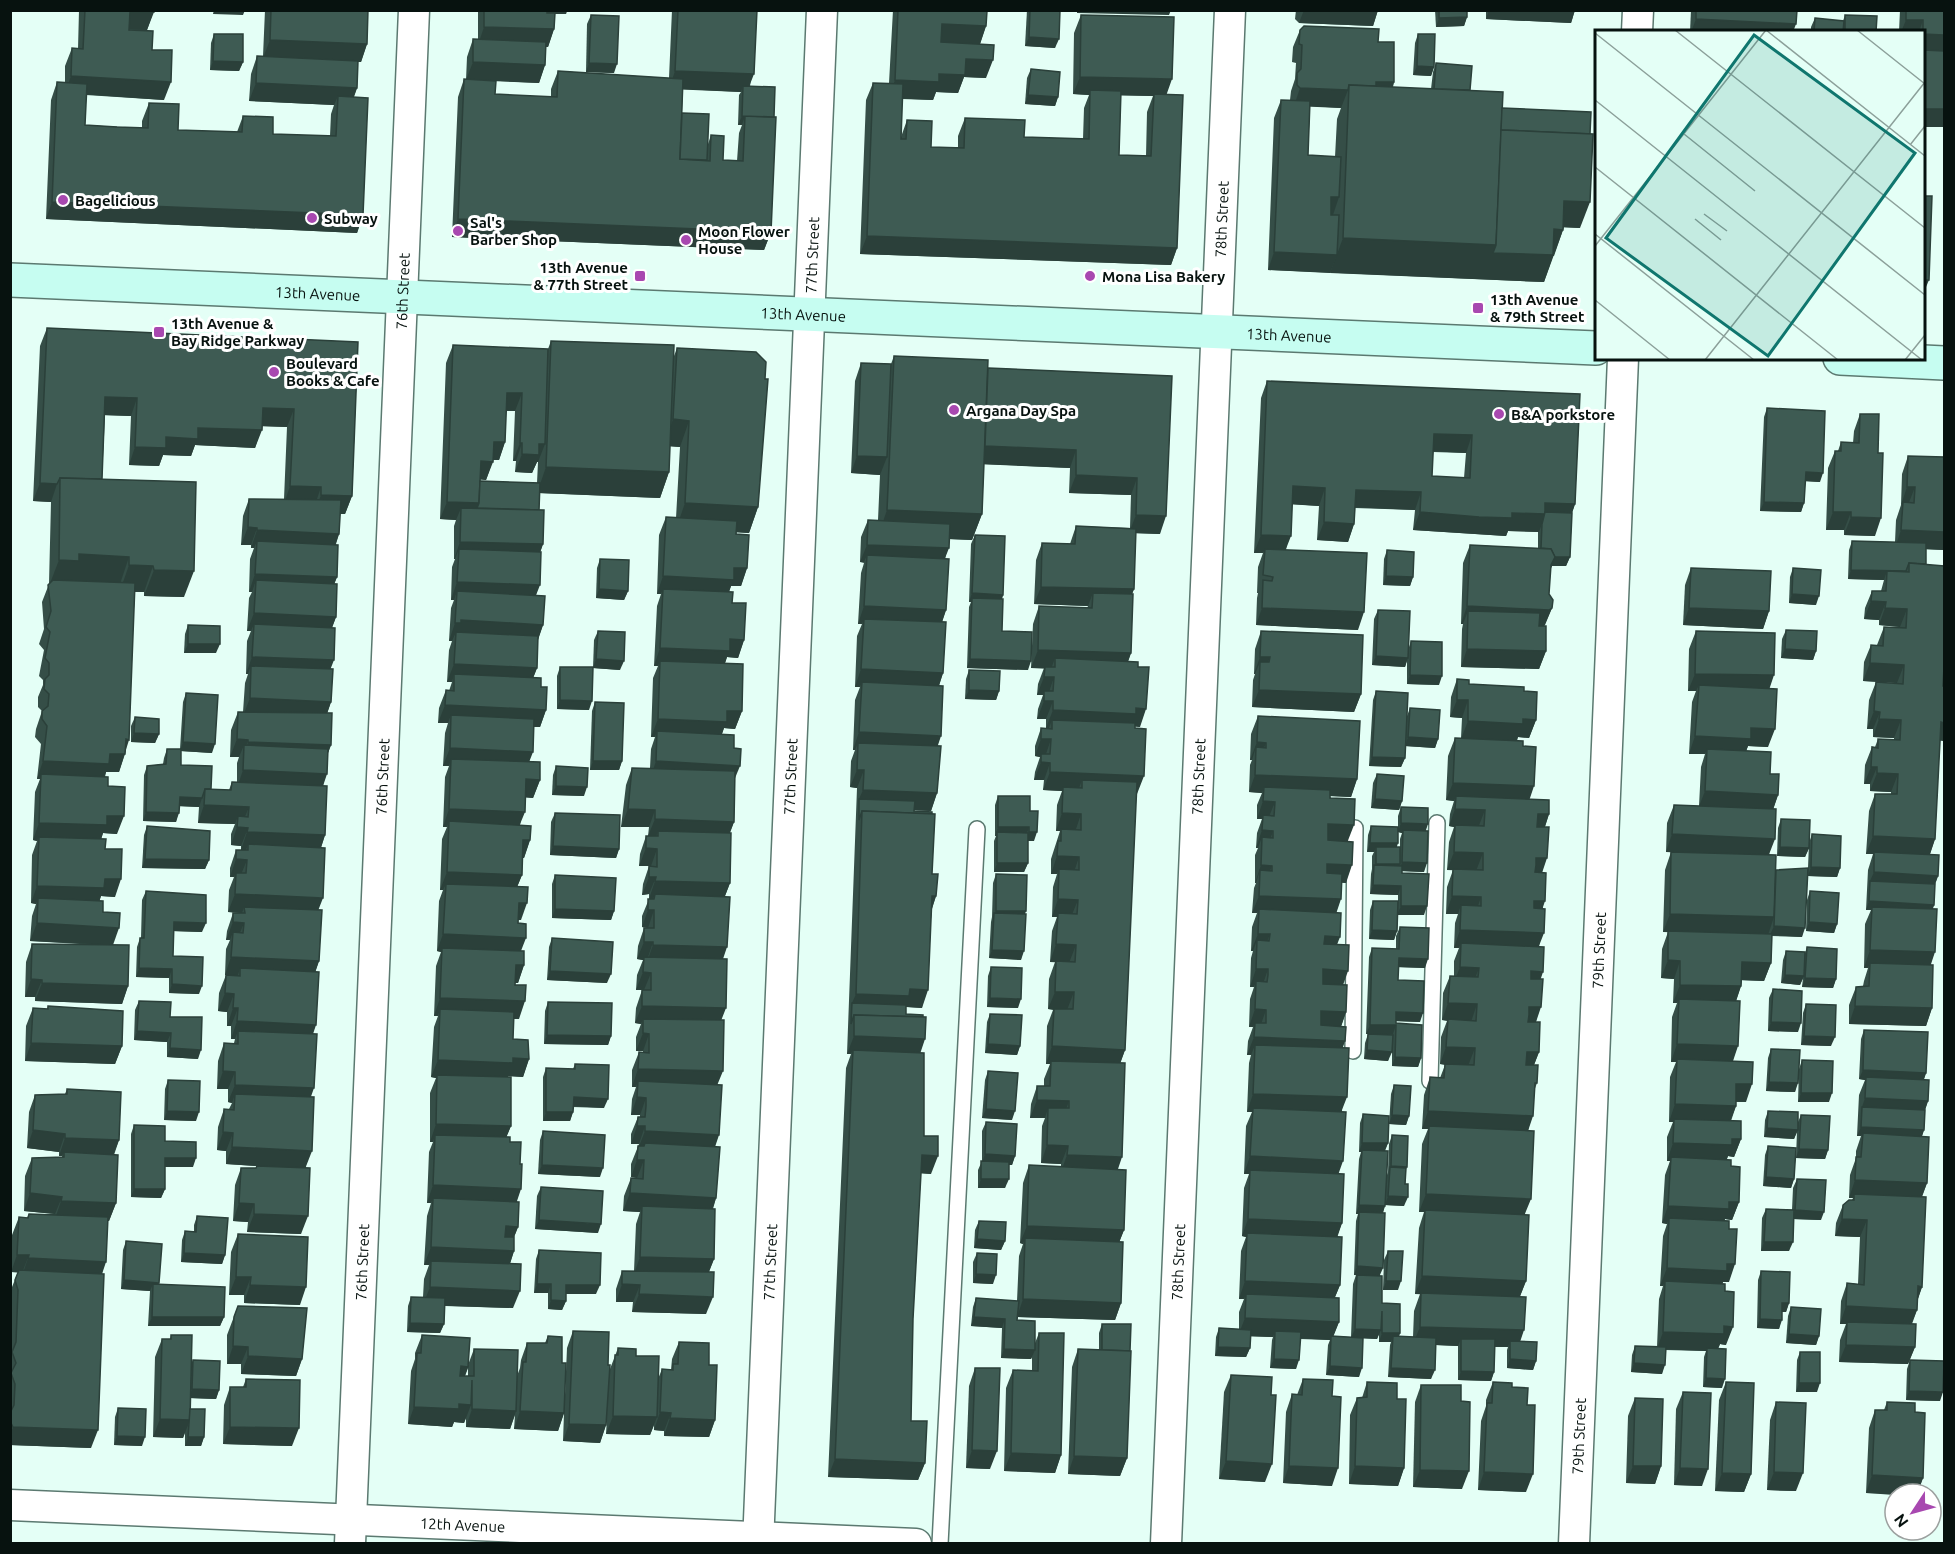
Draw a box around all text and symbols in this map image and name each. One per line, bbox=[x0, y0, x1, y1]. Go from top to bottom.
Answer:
inset map bbox=[1595, 30, 1925, 360]
street label: 78th Street bbox=[1211, 180, 1231, 258]
place label: Bagelicious bbox=[75, 192, 156, 209]
marker: Bagelicious bbox=[56, 193, 70, 207]
place label: Subway bbox=[324, 210, 378, 227]
marker: Subway bbox=[305, 211, 319, 225]
place label: Sal's Barber Shop bbox=[470, 214, 557, 248]
street label: 77th Street bbox=[802, 216, 822, 294]
place label: Moon Flower House bbox=[698, 223, 791, 257]
marker: Sal's Barber Shop bbox=[451, 224, 465, 238]
marker: Moon Flower House bbox=[679, 233, 693, 247]
street label: 76th Street bbox=[392, 252, 412, 330]
place label: 13th Avenue & 77th Street bbox=[534, 259, 629, 293]
place label: Mona Lisa Bakery bbox=[1102, 268, 1225, 285]
marker: 13th Avenue & 77th Street bbox=[633, 269, 647, 283]
marker: Mona Lisa Bakery bbox=[1083, 269, 1097, 283]
street label: 13th Avenue bbox=[275, 283, 361, 304]
place label: 13th Avenue & 79th Street bbox=[1490, 291, 1585, 325]
marker: 13th Avenue & 79th Street bbox=[1471, 301, 1485, 315]
street label: 13th Avenue bbox=[760, 304, 846, 324]
place label: 13th Avenue & Bay Ridge Parkway bbox=[171, 315, 304, 349]
marker: 13th Avenue & Bay Ridge Parkway bbox=[152, 325, 166, 339]
street label: 13th Avenue bbox=[1246, 325, 1332, 345]
place label: Boulevard Books & Cafe bbox=[286, 355, 380, 389]
marker: Boulevard Books & Cafe bbox=[267, 365, 281, 379]
place label: Argana Day Spa bbox=[966, 402, 1076, 419]
marker: Argana Day Spa bbox=[947, 403, 961, 417]
place label: B&A porkstore bbox=[1511, 406, 1615, 423]
marker: B&A porkstore bbox=[1492, 407, 1506, 421]
street label: 76th Street bbox=[372, 738, 392, 815]
street label: 77th Street bbox=[780, 738, 800, 815]
street label: 78th Street bbox=[1188, 738, 1208, 815]
street label: 79th Street bbox=[1588, 912, 1609, 989]
street label: 76th Street bbox=[352, 1223, 372, 1301]
street label: 77th Street bbox=[760, 1223, 780, 1301]
street label: 78th Street bbox=[1168, 1223, 1188, 1301]
street label: 79th Street bbox=[1568, 1397, 1589, 1475]
north arrow bbox=[1883, 1482, 1943, 1542]
text: N bbox=[1890, 1511, 1912, 1531]
street label: 12th Avenue bbox=[420, 1514, 506, 1535]

